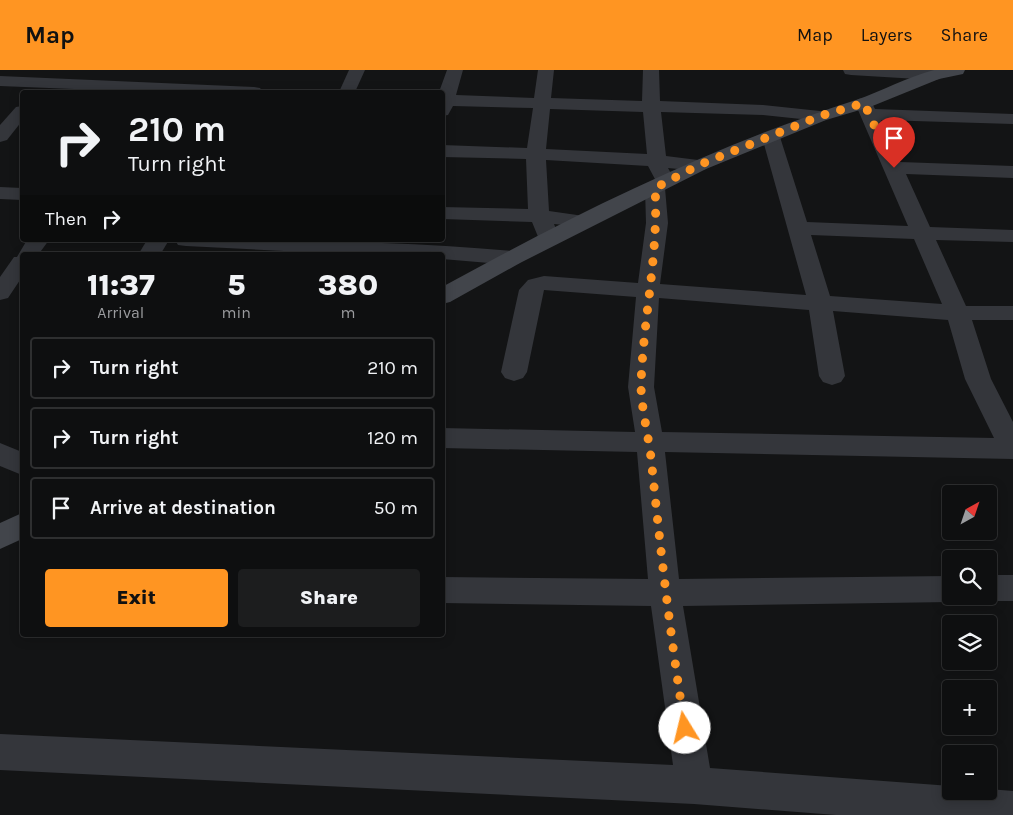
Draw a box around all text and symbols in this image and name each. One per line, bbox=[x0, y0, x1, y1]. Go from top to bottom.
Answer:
text: Map bbox=[25, 21, 75, 49]
text: Map bbox=[797, 24, 833, 46]
text: Layers bbox=[861, 24, 913, 46]
text: Share bbox=[941, 24, 988, 46]
text: 210 m bbox=[128, 109, 226, 150]
icon: right bbox=[45, 110, 110, 175]
pin bbox=[873, 117, 915, 168]
icon: arrive bbox=[880, 124, 908, 152]
text: Turn right bbox=[128, 151, 226, 177]
icon: right bbox=[97, 205, 125, 233]
text: Then bbox=[45, 208, 87, 230]
text: 11:37 bbox=[87, 267, 155, 303]
text: 5 bbox=[227, 267, 245, 303]
text: 380 bbox=[318, 267, 378, 303]
text: Arrival bbox=[97, 303, 144, 322]
text: min bbox=[222, 303, 251, 322]
text: m bbox=[341, 303, 355, 322]
icon: right bbox=[47, 354, 75, 382]
text: Turn right bbox=[90, 357, 179, 379]
text: 210 m bbox=[367, 357, 418, 379]
icon: right bbox=[47, 424, 75, 452]
text: Turn right bbox=[90, 427, 179, 449]
text: 120 m bbox=[367, 427, 418, 449]
north arrow bbox=[942, 485, 998, 540]
map controls bbox=[942, 485, 997, 800]
icon: arrive bbox=[47, 494, 75, 522]
text: Arrive at destination bbox=[90, 497, 276, 519]
text: 50 m bbox=[374, 497, 418, 519]
button: search bbox=[942, 550, 997, 605]
button: Exit bbox=[45, 569, 228, 627]
button: Share bbox=[238, 569, 420, 627]
button: layers bbox=[942, 615, 997, 670]
button: + bbox=[942, 680, 997, 735]
position arrow bbox=[658, 701, 710, 753]
button: − bbox=[942, 745, 997, 800]

